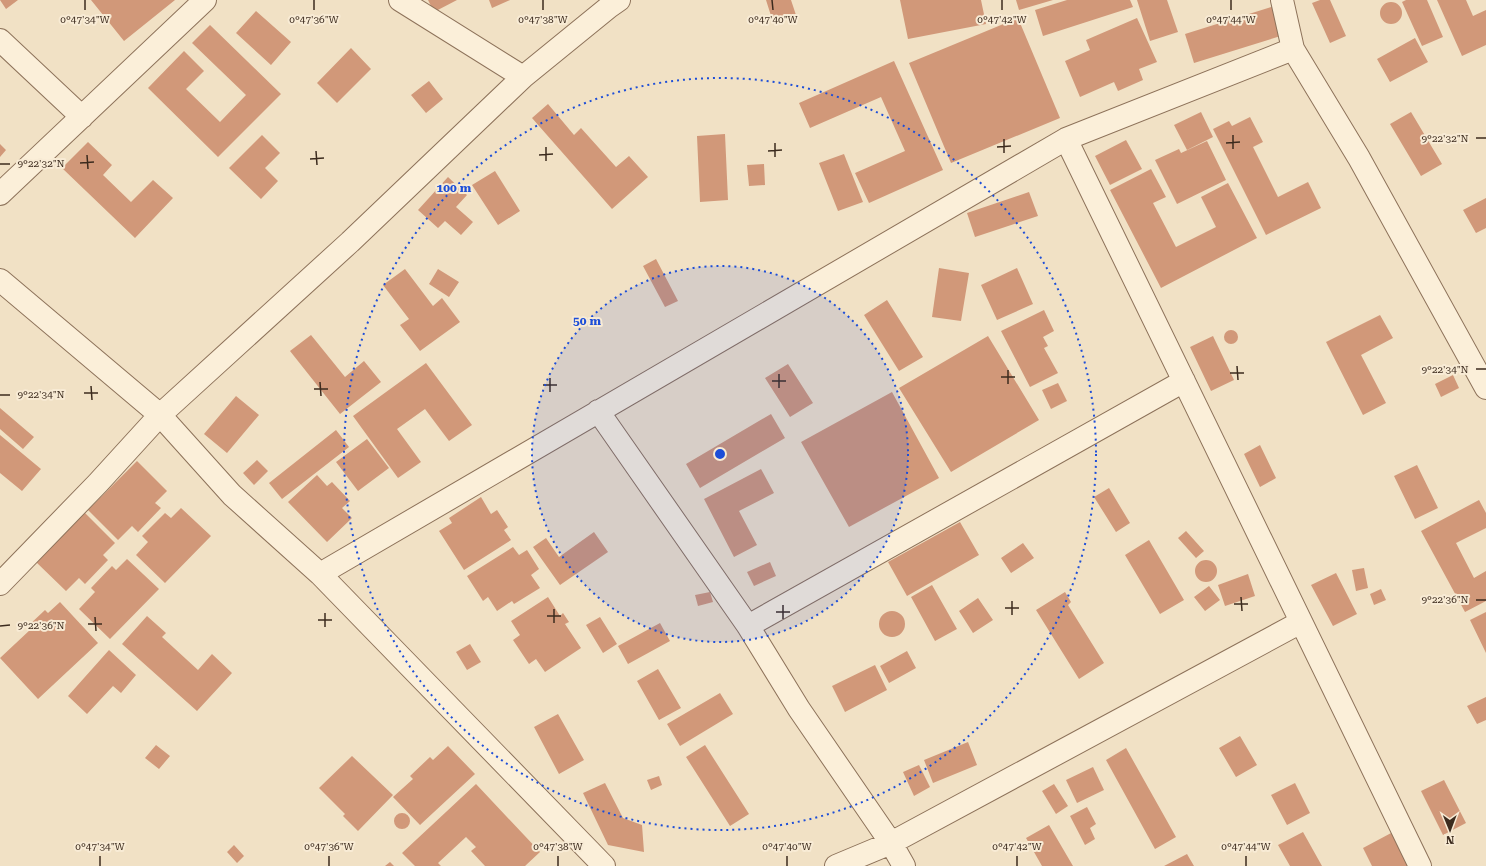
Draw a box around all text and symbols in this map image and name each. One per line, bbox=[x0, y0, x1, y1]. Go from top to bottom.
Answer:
text: 0°47'34"W bbox=[60, 14, 111, 25]
text: 0°47'36"W bbox=[289, 14, 340, 25]
text: 0°47'38"W bbox=[518, 14, 569, 25]
text: 0°47'40"W bbox=[748, 14, 799, 25]
text: 0°47'42"W bbox=[977, 14, 1028, 25]
text: 0°47'44"W bbox=[1206, 14, 1257, 25]
text: 9°22'32"N bbox=[1421, 133, 1469, 144]
text: 9°22'32"N bbox=[17, 158, 65, 169]
text: 100 m bbox=[437, 181, 472, 195]
text: 50 m bbox=[573, 314, 601, 328]
text: 9°22'34"N bbox=[1421, 364, 1469, 375]
text: 9°22'34"N bbox=[17, 389, 65, 400]
centre of rings bbox=[713, 447, 727, 461]
text: 9°22'36"N bbox=[1421, 594, 1469, 605]
text: 9°22'36"N bbox=[17, 620, 65, 631]
north arrow bbox=[1430, 810, 1470, 850]
text: N bbox=[1445, 833, 1455, 846]
text: 0°47'34"W bbox=[75, 841, 126, 852]
text: 0°47'36"W bbox=[304, 841, 355, 852]
text: 0°47'38"W bbox=[533, 841, 584, 852]
text: 0°47'40"W bbox=[762, 841, 813, 852]
text: 0°47'42"W bbox=[992, 841, 1043, 852]
text: 0°47'44"W bbox=[1221, 841, 1272, 852]

